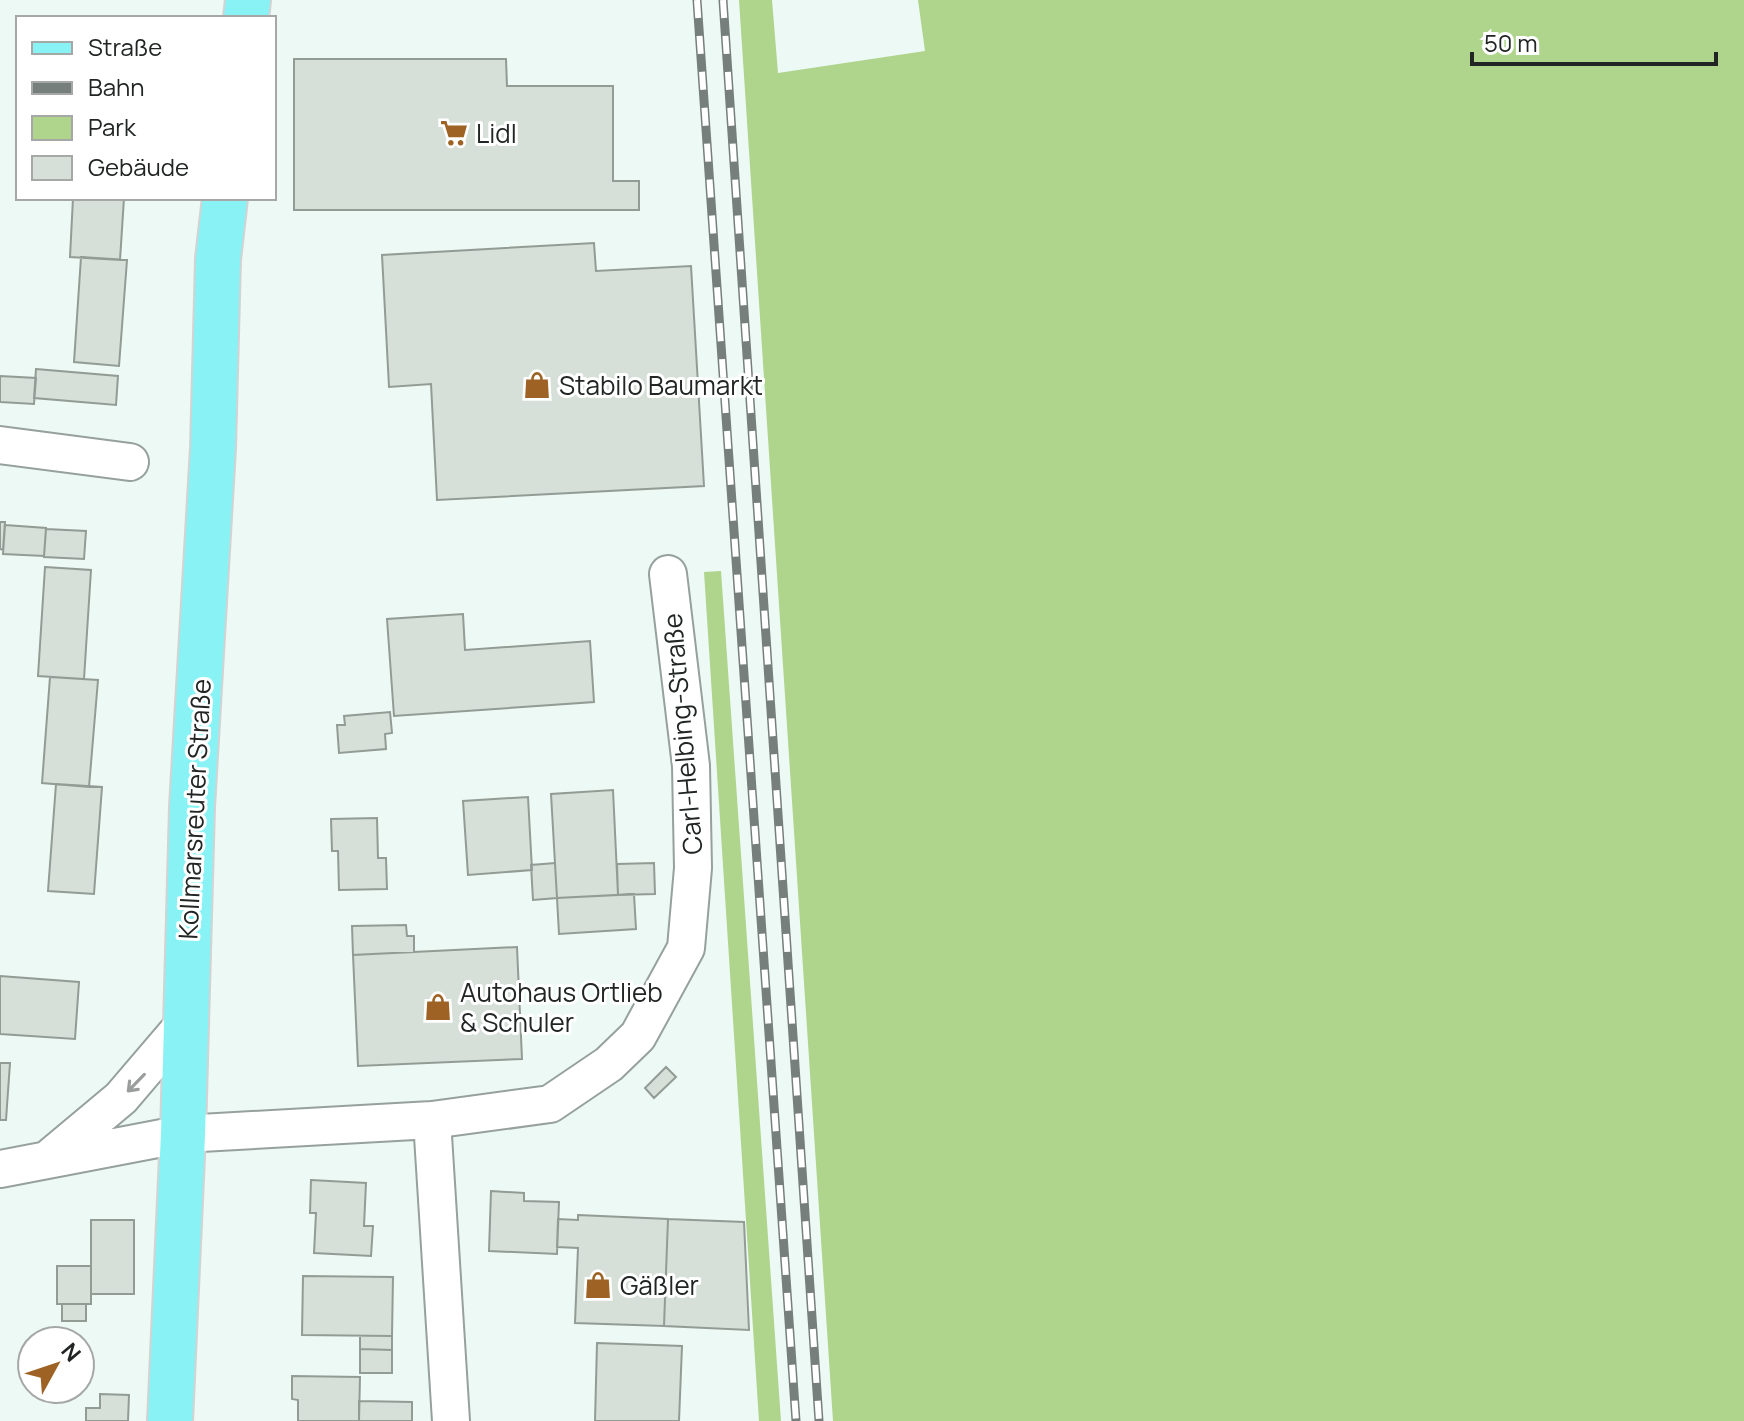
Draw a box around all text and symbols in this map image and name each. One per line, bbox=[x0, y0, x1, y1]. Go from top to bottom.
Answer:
legend bbox=[16, 16, 276, 200]
scale bar bbox=[1472, 16, 1716, 66]
text: 50 m bbox=[1484, 26, 1538, 59]
text: Straße bbox=[88, 30, 162, 63]
text: Bahn bbox=[88, 70, 145, 103]
text: Park bbox=[88, 110, 137, 143]
place label: Lidl bbox=[476, 115, 517, 151]
supermarket icon: Lidl bbox=[439, 118, 469, 148]
text: Gebäude bbox=[88, 150, 189, 183]
place label: Stabilo Baumarkt bbox=[559, 367, 763, 403]
shop icon: Stabilo Baumarkt bbox=[522, 370, 552, 400]
street label: Carl-Helbing-Straße bbox=[654, 612, 710, 856]
street label: Kollmarsreuter Straße bbox=[169, 678, 219, 940]
place label: Autohaus Ortlieb & Schuler bbox=[460, 974, 663, 1040]
shop icon: Autohaus Ortlieb & Schuler bbox=[423, 992, 453, 1022]
one-way arrow bbox=[127, 1072, 145, 1092]
place label: Gäßler bbox=[620, 1267, 699, 1303]
shop icon: Gäßler bbox=[583, 1270, 613, 1300]
north arrow bbox=[16, 1325, 96, 1405]
text: N bbox=[55, 1336, 88, 1368]

